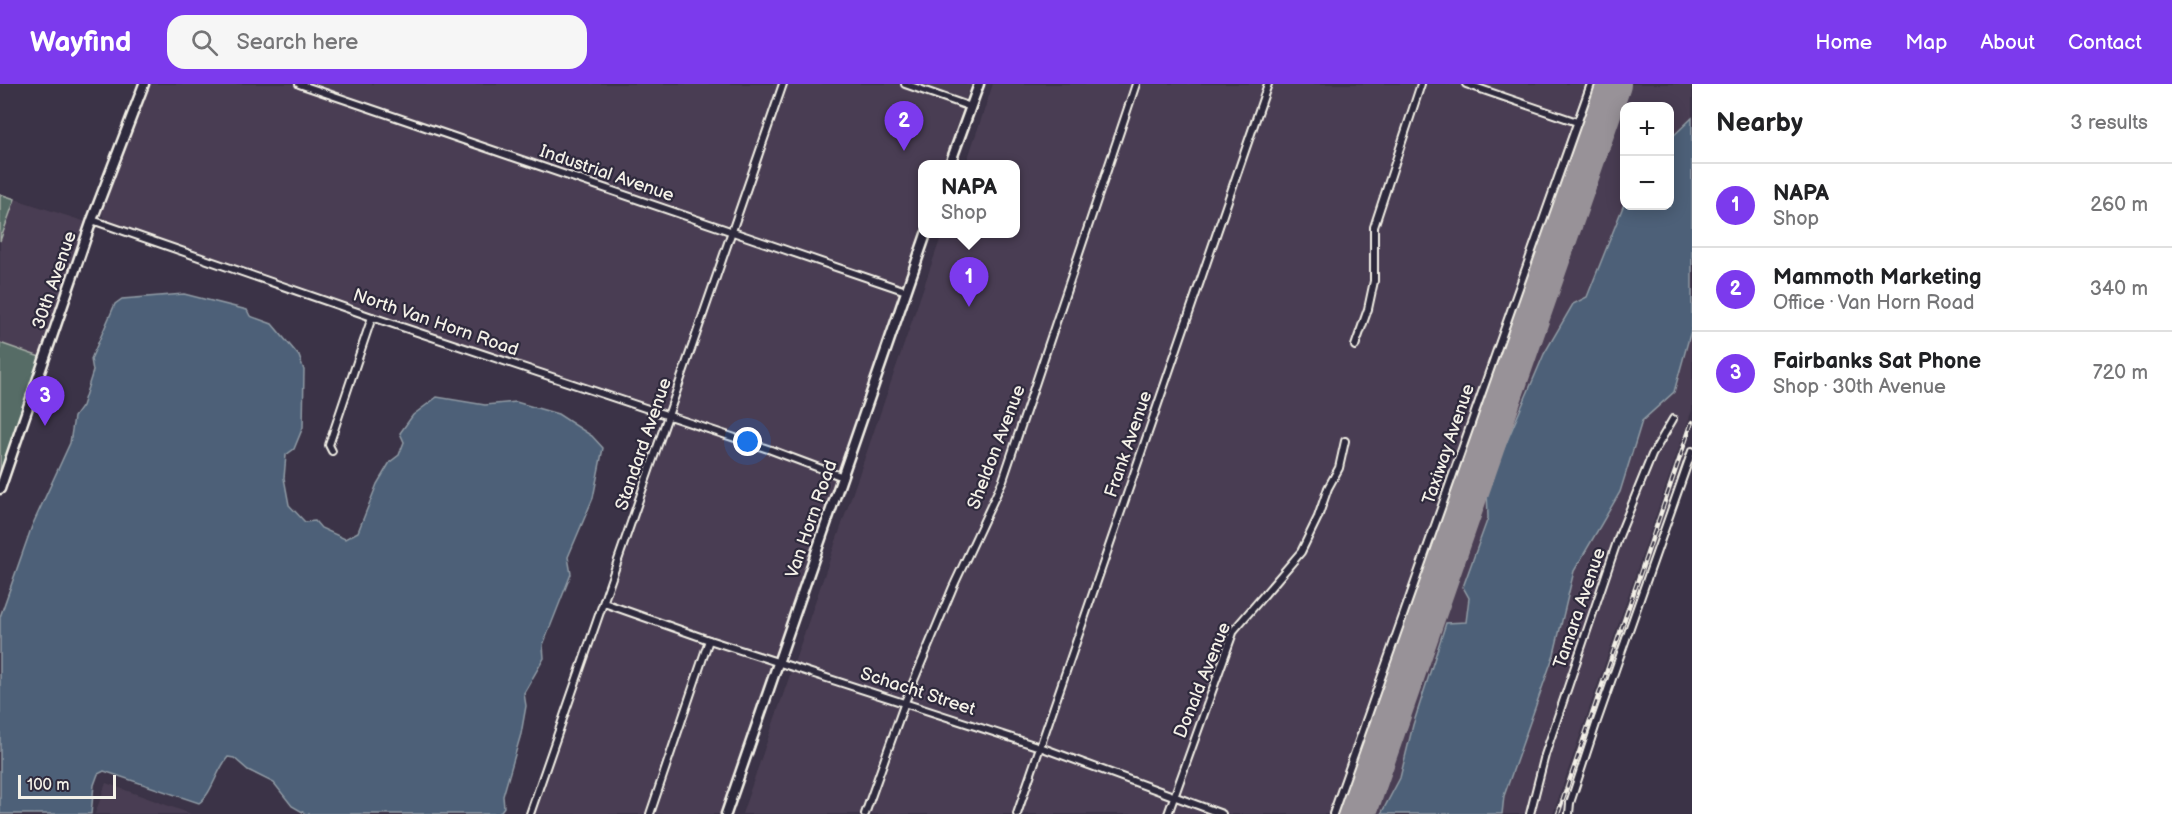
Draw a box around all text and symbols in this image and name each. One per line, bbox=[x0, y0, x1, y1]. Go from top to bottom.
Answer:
search box bbox=[167, 15, 587, 69]
text: Wayfind bbox=[30, 26, 131, 59]
icon: search bbox=[188, 26, 221, 59]
text: Search here bbox=[236, 29, 358, 56]
text: Home bbox=[1815, 30, 1872, 55]
text: Map bbox=[1905, 30, 1947, 55]
text: About bbox=[1980, 30, 2035, 55]
text: Contact bbox=[2068, 30, 2142, 55]
pin: 2 bbox=[884, 101, 924, 151]
map controls bbox=[1620, 102, 1674, 210]
button: + bbox=[1620, 102, 1674, 156]
text: Nearby bbox=[1716, 108, 1803, 139]
text: 3 results bbox=[2070, 111, 2148, 135]
street label: Industrial Avenue bbox=[537, 141, 677, 206]
button: − bbox=[1620, 156, 1674, 210]
popup bbox=[918, 160, 1020, 238]
text: NAPA bbox=[941, 174, 997, 201]
text: NAPA bbox=[1773, 180, 1829, 207]
text: 1 bbox=[1731, 193, 1740, 217]
text: 260 m bbox=[2090, 193, 2148, 217]
text: Shop bbox=[941, 201, 987, 225]
text: Shop bbox=[1773, 207, 1819, 231]
street label: 30th Avenue bbox=[28, 228, 81, 332]
pin: 1 bbox=[950, 258, 988, 307]
text: Mammoth Marketing bbox=[1773, 264, 1982, 291]
text: 2 bbox=[1730, 277, 1741, 301]
text: 340 m bbox=[2090, 277, 2148, 301]
street label: North Van Horn Road bbox=[350, 284, 521, 361]
text: Office · Van Horn Road bbox=[1773, 291, 1974, 315]
text: Fairbanks Sat Phone bbox=[1773, 348, 1981, 375]
text: 3 bbox=[1730, 361, 1741, 385]
text: 720 m bbox=[2093, 361, 2148, 385]
street label: Standard Avenue bbox=[611, 375, 676, 513]
text: Shop · 30th Avenue bbox=[1773, 375, 1946, 399]
pin: 3 bbox=[26, 376, 64, 426]
street label: Taxiway Avenue bbox=[1418, 381, 1479, 507]
street label: Sheldon Avenue bbox=[963, 382, 1030, 512]
street label: Frank Avenue bbox=[1100, 388, 1157, 500]
your location bbox=[733, 427, 762, 456]
street label: Van Horn Road bbox=[781, 457, 841, 581]
street label: Tamara Avenue bbox=[1549, 545, 1610, 671]
street label: Donald Avenue bbox=[1170, 619, 1235, 741]
street label: Schacht Street bbox=[858, 663, 978, 720]
scale bar bbox=[18, 772, 116, 800]
text: 100 m bbox=[27, 776, 70, 795]

